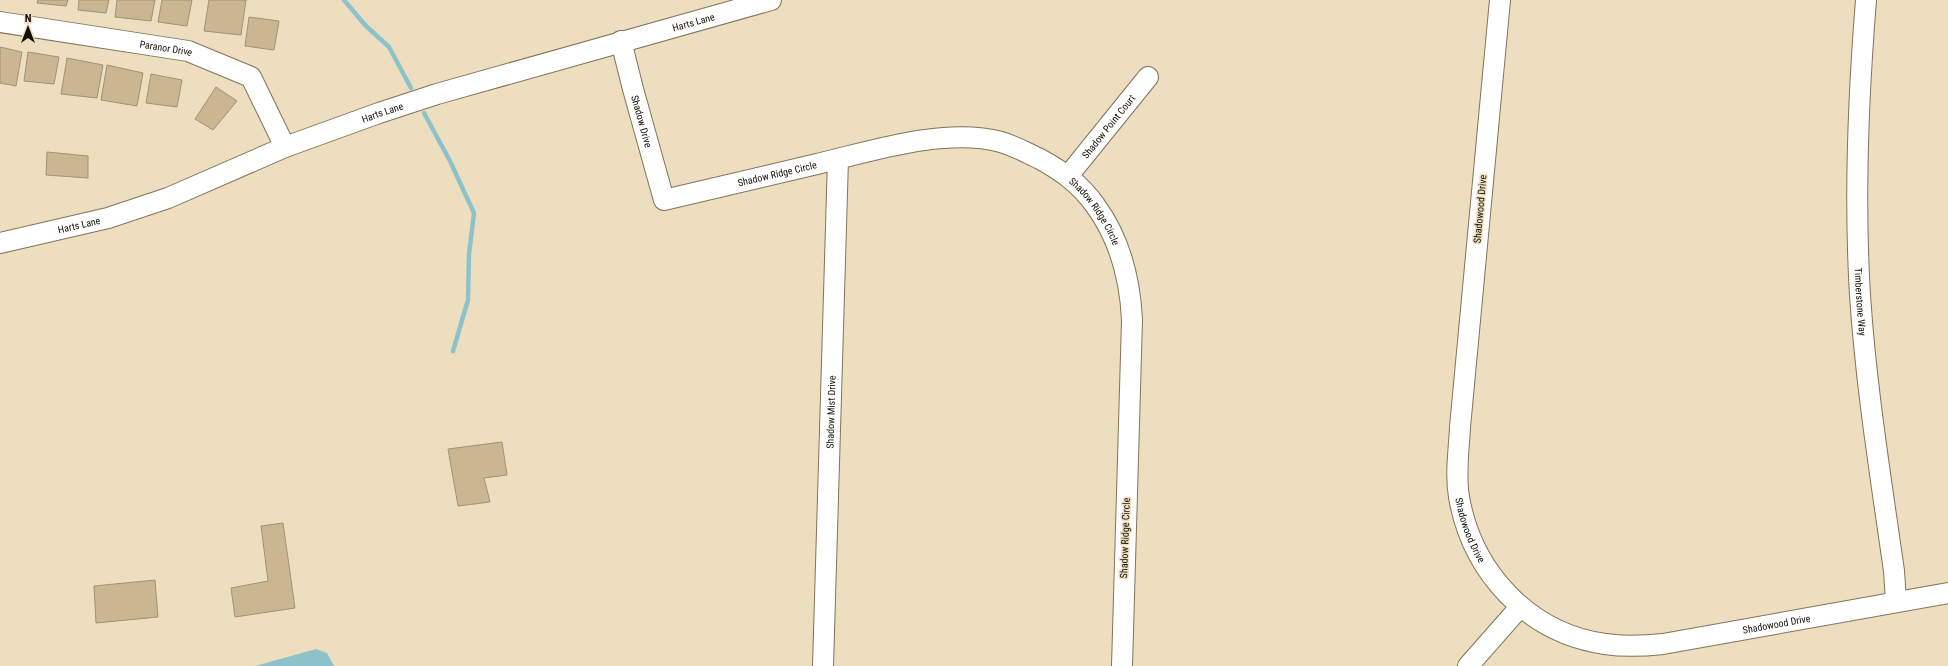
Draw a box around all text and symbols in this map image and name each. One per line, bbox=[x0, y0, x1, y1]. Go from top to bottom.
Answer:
north arrow bbox=[8, 8, 48, 48]
street label: Harts Lane bbox=[671, 11, 716, 33]
text: N bbox=[25, 12, 32, 25]
street label: Paranor Drive bbox=[139, 38, 194, 58]
street label: Shadow Point Court bbox=[1079, 92, 1137, 160]
street label: Shadow Drive bbox=[630, 94, 655, 149]
street label: Harts Lane bbox=[360, 100, 405, 124]
street label: Shadow Ridge Circle bbox=[737, 159, 818, 188]
street label: Shadowood Drive bbox=[1472, 174, 1488, 244]
street label: Shadow Ridge Circle bbox=[1067, 175, 1122, 247]
street label: Harts Lane bbox=[57, 214, 102, 235]
street label: Timberstone Way bbox=[1853, 267, 1869, 336]
street label: Shadow Mist Drive bbox=[824, 375, 837, 449]
street label: Shadow Ridge Circle bbox=[1118, 497, 1132, 578]
street label: Shadowood Drive bbox=[1454, 497, 1488, 565]
street label: Shadowood Drive bbox=[1742, 612, 1811, 635]

